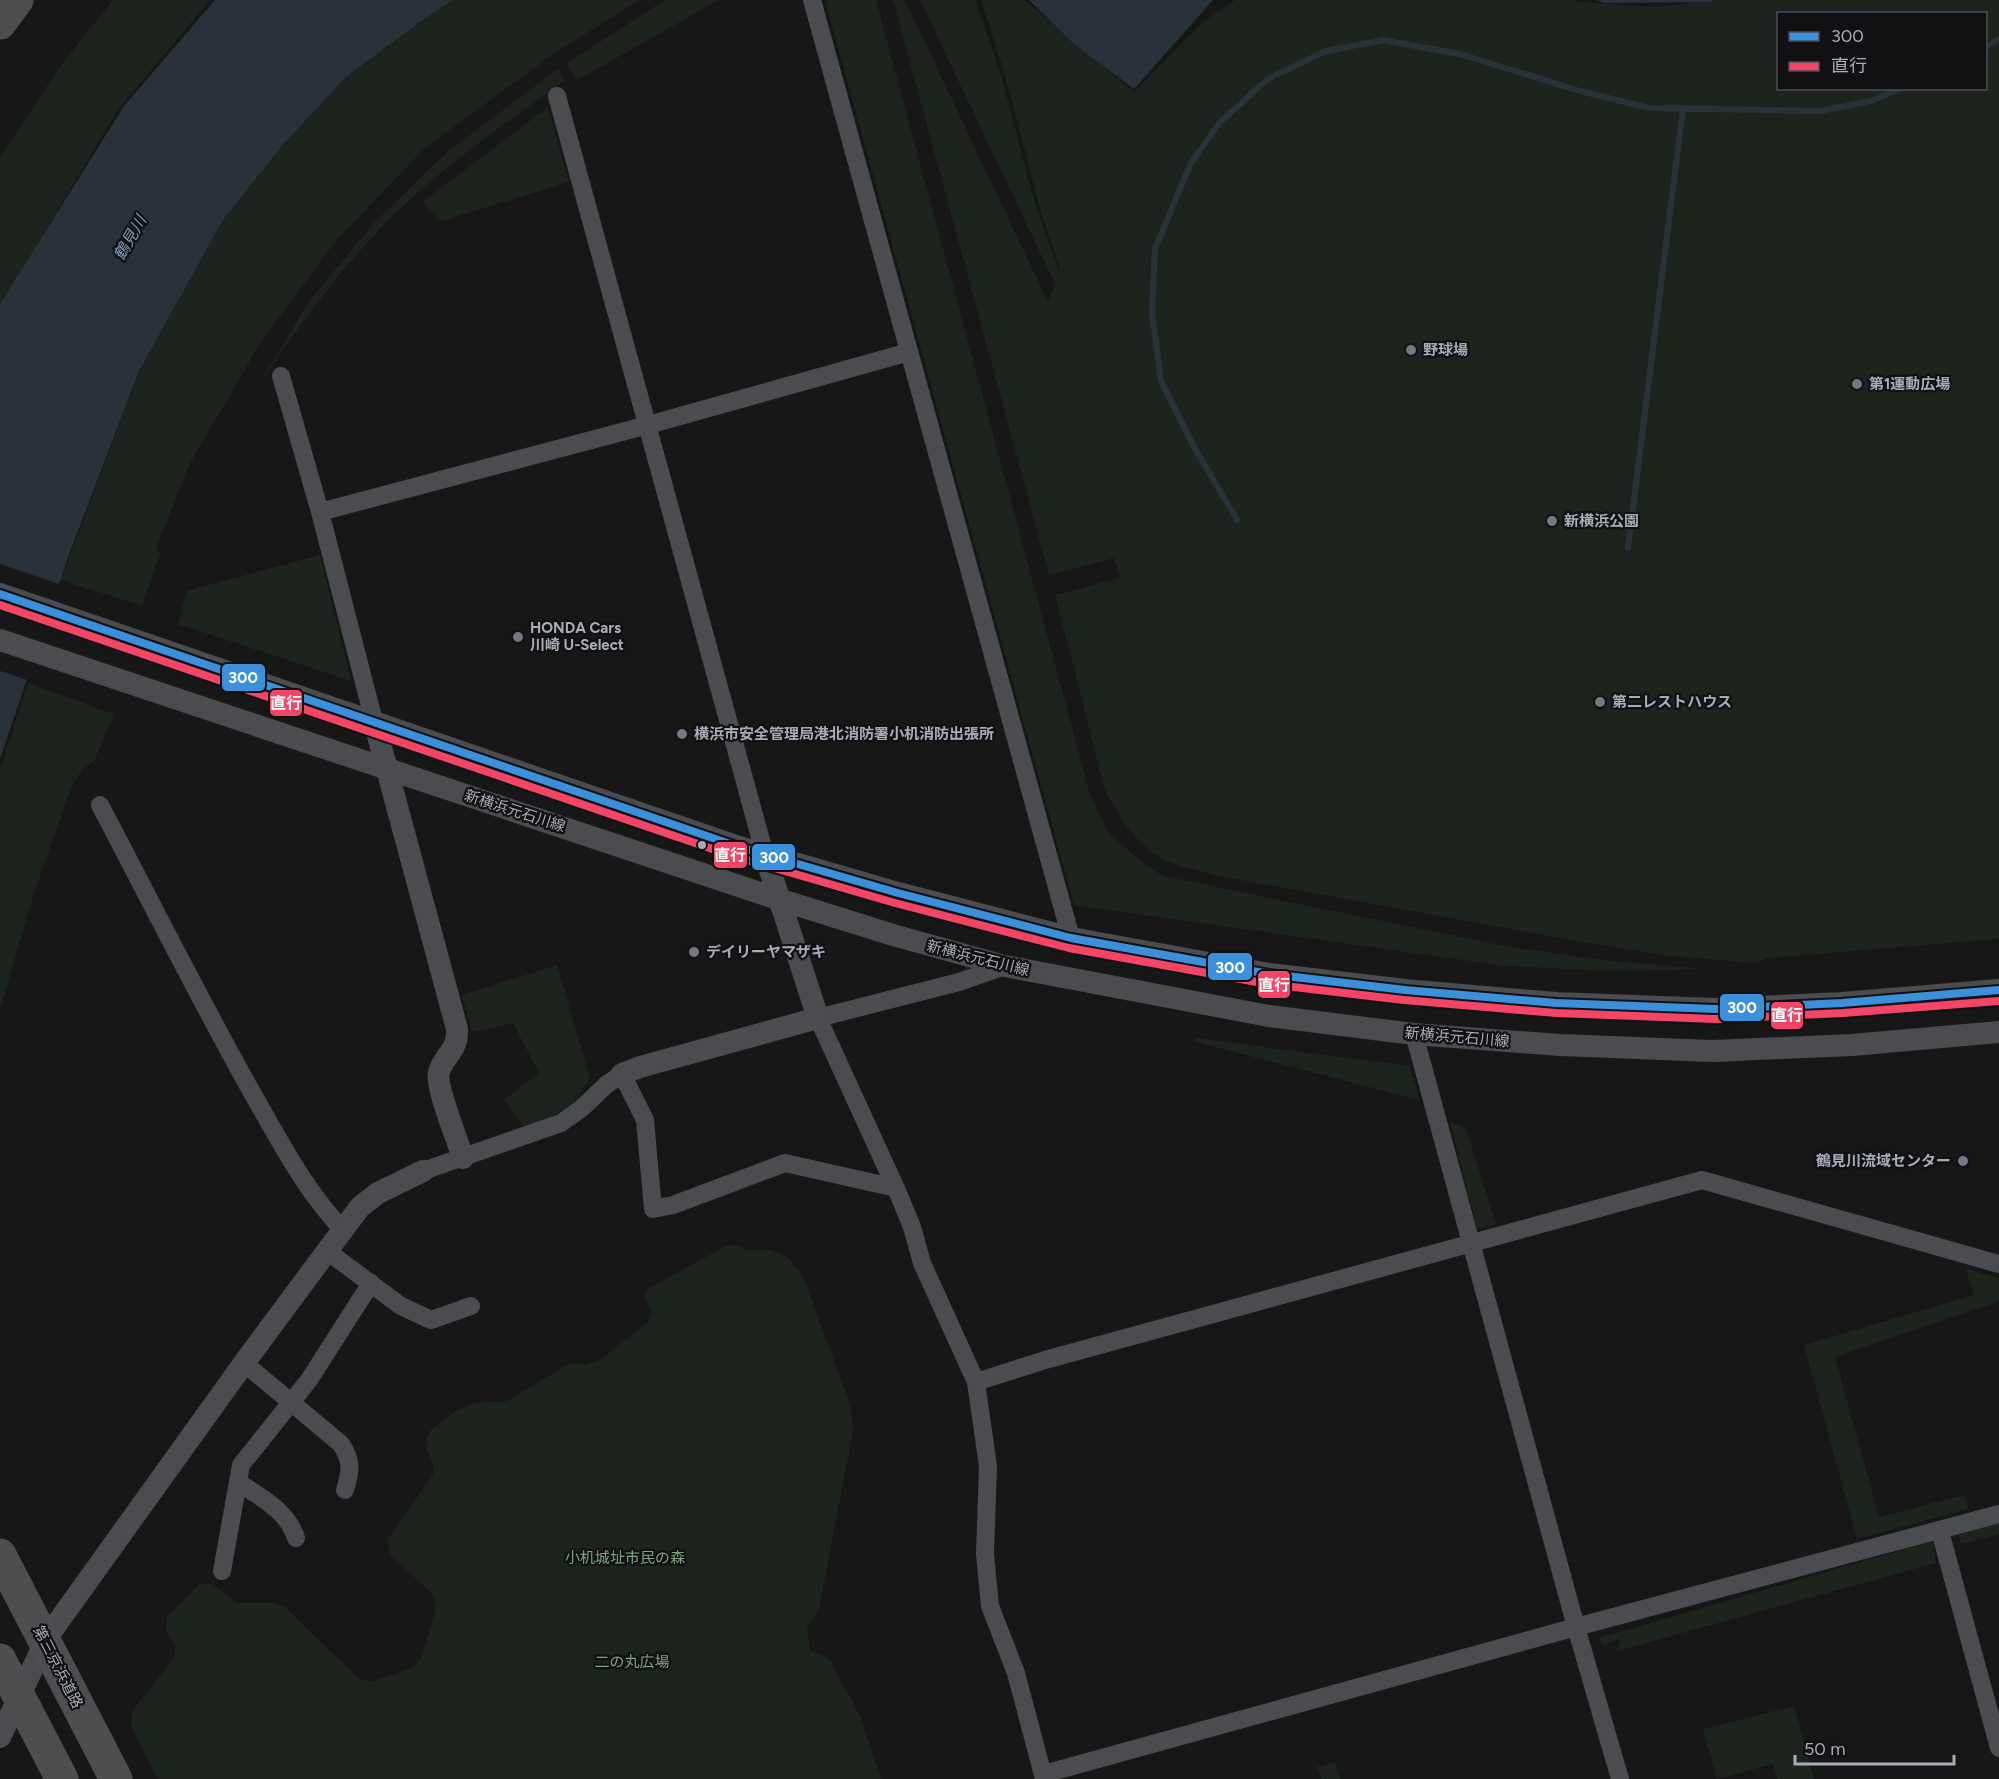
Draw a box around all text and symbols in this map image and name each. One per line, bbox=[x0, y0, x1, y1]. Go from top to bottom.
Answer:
legend bbox=[1777, 12, 1987, 90]
text: 300 bbox=[1831, 25, 1864, 47]
text: 直行 bbox=[1831, 55, 1867, 77]
water label: 鶴見川 bbox=[110, 211, 151, 264]
place label: 野球場 bbox=[1423, 341, 1468, 359]
marker: 野球場 bbox=[1404, 343, 1418, 357]
place label: 第1運動広場 bbox=[1869, 375, 1950, 393]
marker: 第1運動広場 bbox=[1850, 377, 1864, 391]
place label: 新横浜公園 bbox=[1564, 512, 1639, 530]
marker: 新横浜公園 bbox=[1545, 514, 1559, 528]
place label: HONDA Cars 川崎 U-Select bbox=[530, 619, 624, 654]
marker: HONDA Cars 川崎 U-Select bbox=[511, 630, 525, 644]
line badge: 300 bbox=[221, 663, 266, 692]
text: 300 bbox=[228, 668, 258, 687]
line badge: 直行 bbox=[269, 689, 303, 717]
place label: 第二レストハウス bbox=[1612, 693, 1732, 711]
text: 直行 bbox=[270, 694, 302, 713]
marker: 第二レストハウス bbox=[1593, 695, 1607, 709]
place label: 横浜市安全管理局港北消防署小机消防出張所 bbox=[694, 725, 994, 743]
marker: 横浜市安全管理局港北消防署小机消防出張所 bbox=[675, 727, 689, 741]
street label: 新横浜元石川線 bbox=[462, 786, 568, 836]
unlabelled marker bbox=[696, 839, 708, 851]
line badge: 直行 bbox=[713, 841, 748, 869]
line badge: 300 bbox=[751, 843, 796, 871]
text: 直行 bbox=[714, 846, 746, 865]
text: 300 bbox=[759, 848, 789, 867]
street label: 新横浜元石川線 bbox=[925, 937, 1031, 979]
place label: デイリーヤマザキ bbox=[706, 943, 826, 961]
marker: デイリーヤマザキ bbox=[687, 945, 701, 959]
line badge: 300 bbox=[1207, 952, 1253, 981]
text: 300 bbox=[1215, 958, 1245, 977]
line badge: 直行 bbox=[1257, 970, 1291, 999]
text: 直行 bbox=[1258, 976, 1290, 995]
line badge: 300 bbox=[1719, 993, 1765, 1022]
text: 300 bbox=[1727, 998, 1757, 1017]
line badge: 直行 bbox=[1770, 1001, 1804, 1030]
text: 直行 bbox=[1771, 1006, 1803, 1025]
street label: 新横浜元石川線 bbox=[1404, 1023, 1510, 1051]
place label: 鶴見川流域センター bbox=[1816, 1152, 1951, 1170]
marker: 鶴見川流域センター bbox=[1956, 1154, 1970, 1168]
park label: 小机城址市民の森 bbox=[565, 1549, 685, 1567]
street label: 第三京浜道路 bbox=[30, 1623, 86, 1711]
park label: 二の丸広場 bbox=[594, 1653, 670, 1671]
scale bar bbox=[1795, 1728, 1954, 1766]
text: 50 m bbox=[1804, 1738, 1846, 1760]

